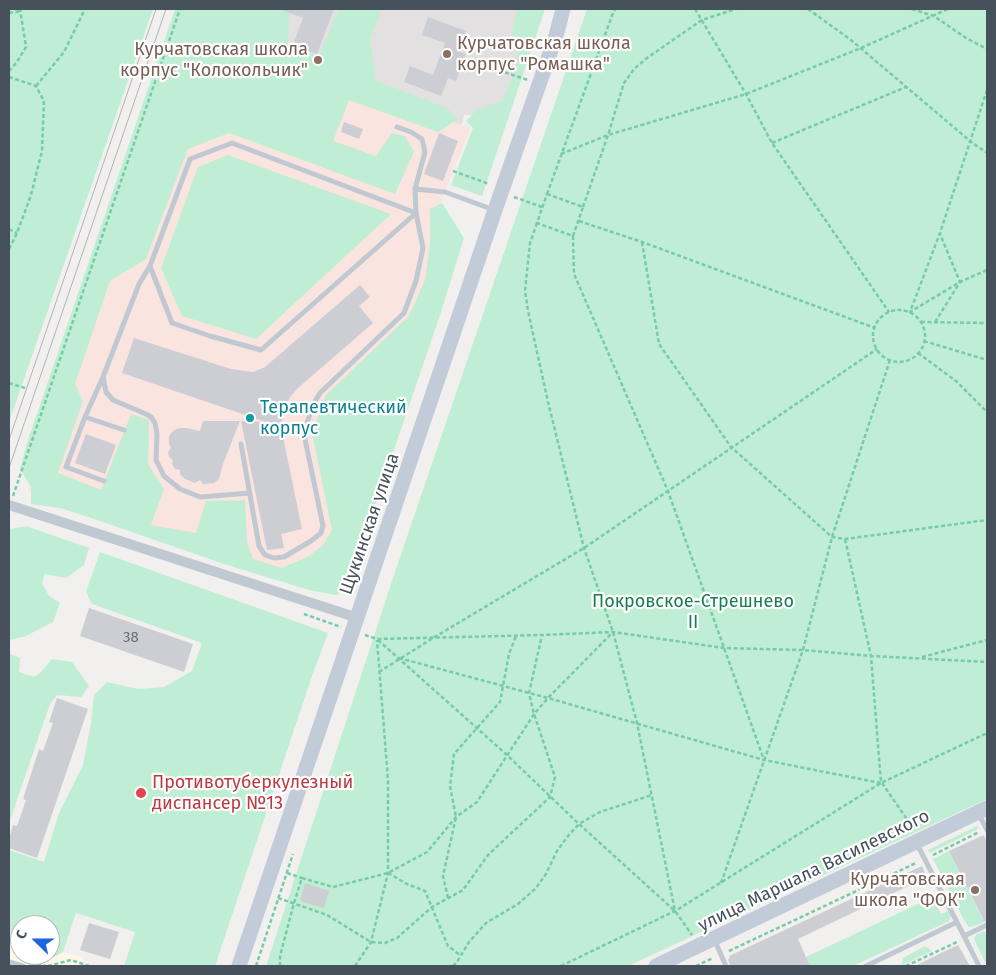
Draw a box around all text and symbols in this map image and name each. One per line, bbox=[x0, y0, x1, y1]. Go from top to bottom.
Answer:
place label: Курчатовская школа корпус "Ромашка" bbox=[457, 33, 631, 76]
place label: Курчатовская школа корпус "Колокольчик" bbox=[120, 39, 308, 82]
marker: Курчатовская школа корпус "Ромашка" bbox=[441, 48, 453, 60]
marker: Курчатовская школа корпус "Колокольчик" bbox=[312, 54, 324, 66]
place label: Терапевтический корпус bbox=[260, 397, 407, 439]
marker: Терапевтический корпус bbox=[244, 412, 256, 424]
street label: Щукинская улица bbox=[336, 450, 404, 598]
park label: Покровское-Стрешнево II bbox=[592, 591, 794, 634]
house number: 38 bbox=[123, 629, 139, 647]
place label: Противотуберкулезный диспансер №13 bbox=[152, 772, 353, 814]
marker: Противотуберкулезный диспансер №13 bbox=[134, 786, 148, 800]
street label: улица Маршала Василевского bbox=[695, 805, 933, 937]
place label: Курчатовская школа "ФОК" bbox=[850, 869, 965, 912]
marker: Курчатовская школа "ФОК" bbox=[969, 884, 981, 896]
north arrow bbox=[10, 915, 60, 965]
text: С bbox=[12, 928, 31, 941]

